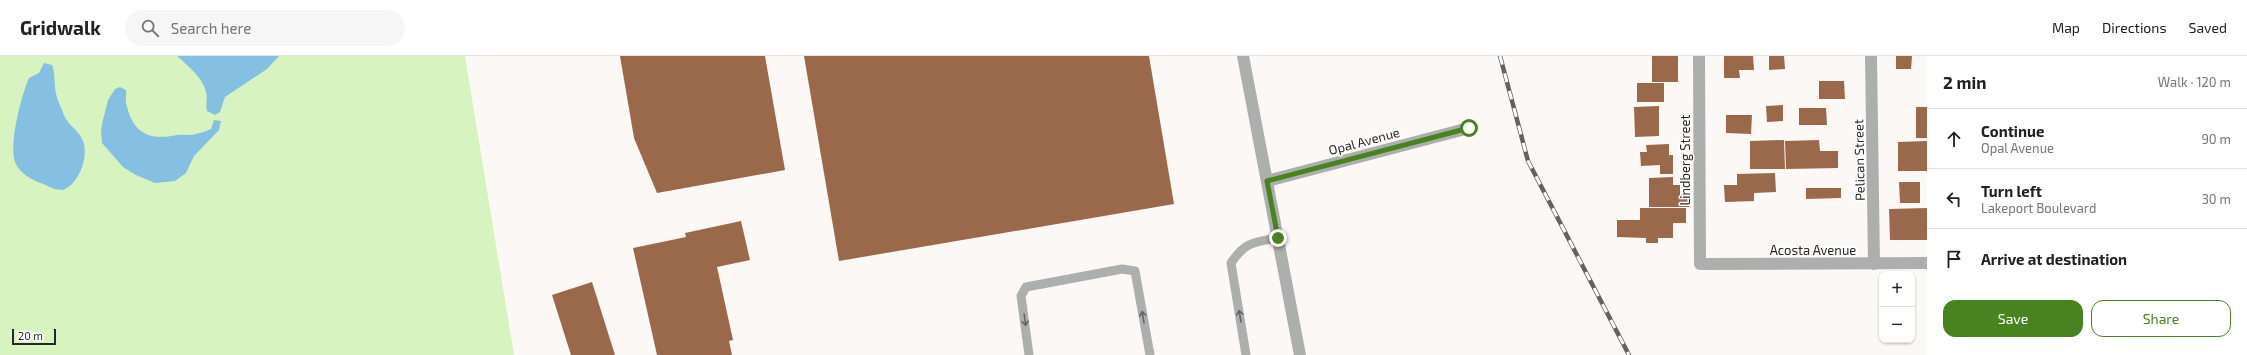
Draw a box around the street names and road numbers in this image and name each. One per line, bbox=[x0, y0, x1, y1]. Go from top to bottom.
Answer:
street label: Lindberg Street bbox=[1677, 115, 1693, 205]
street label: Pelican Street bbox=[1850, 119, 1868, 201]
street label: Opal Avenue bbox=[1327, 124, 1401, 158]
street label: Acosta Avenue bbox=[1770, 242, 1856, 258]

